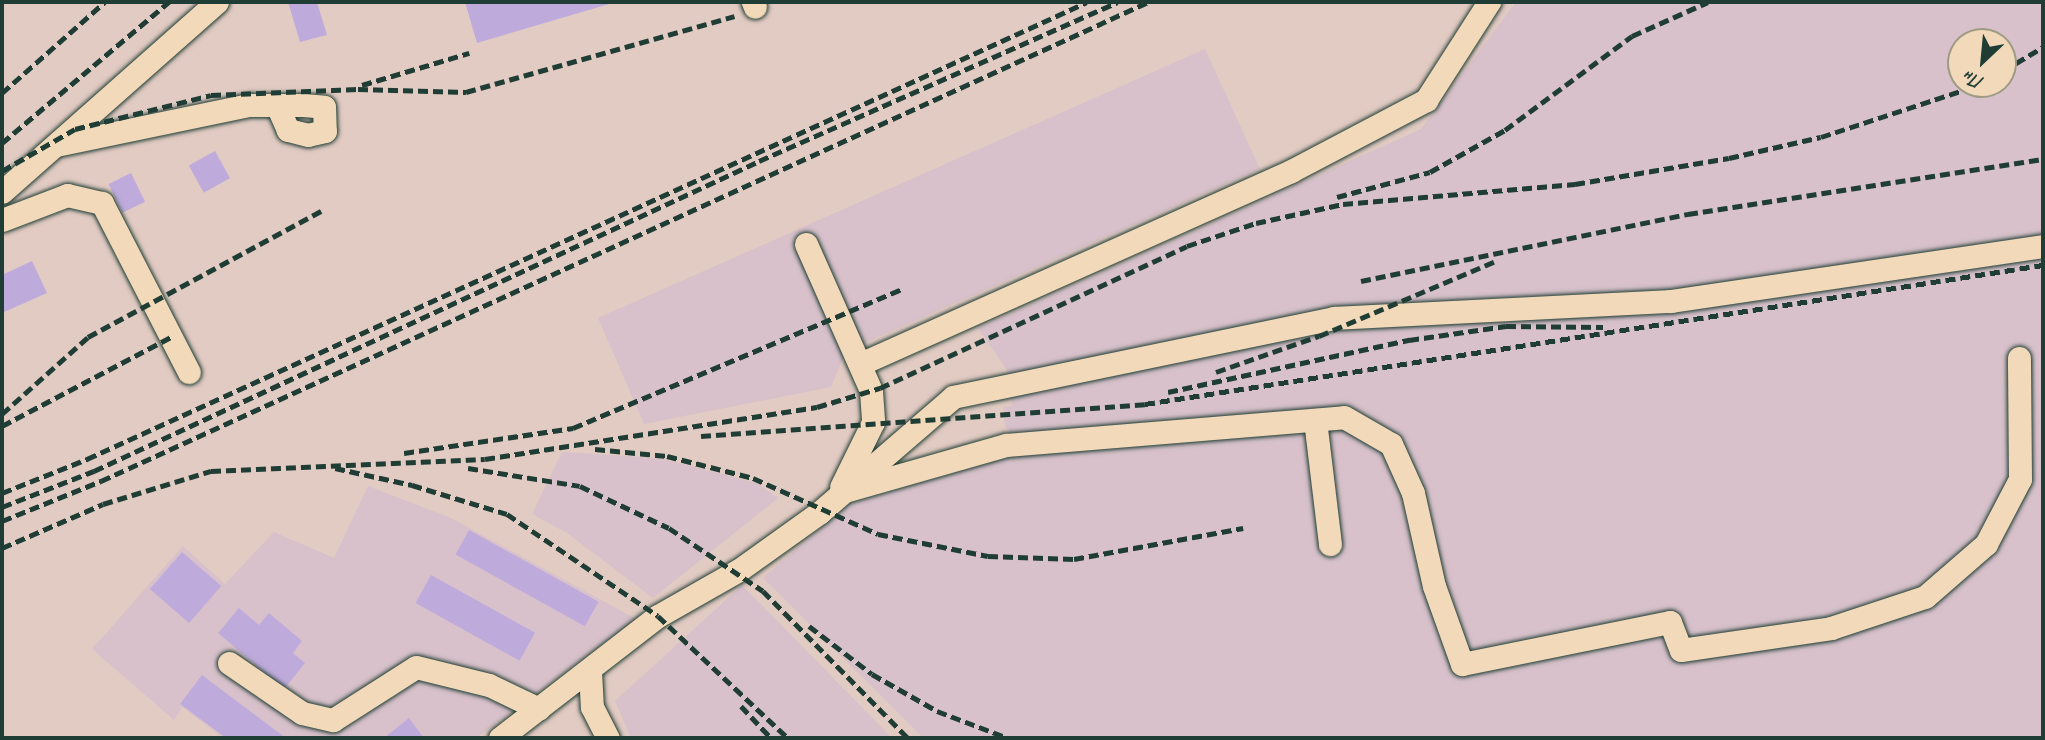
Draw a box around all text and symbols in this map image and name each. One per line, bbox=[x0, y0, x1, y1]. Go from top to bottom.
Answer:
north arrow bbox=[1947, 28, 2017, 98]
text: Пн bbox=[1959, 65, 1988, 95]

